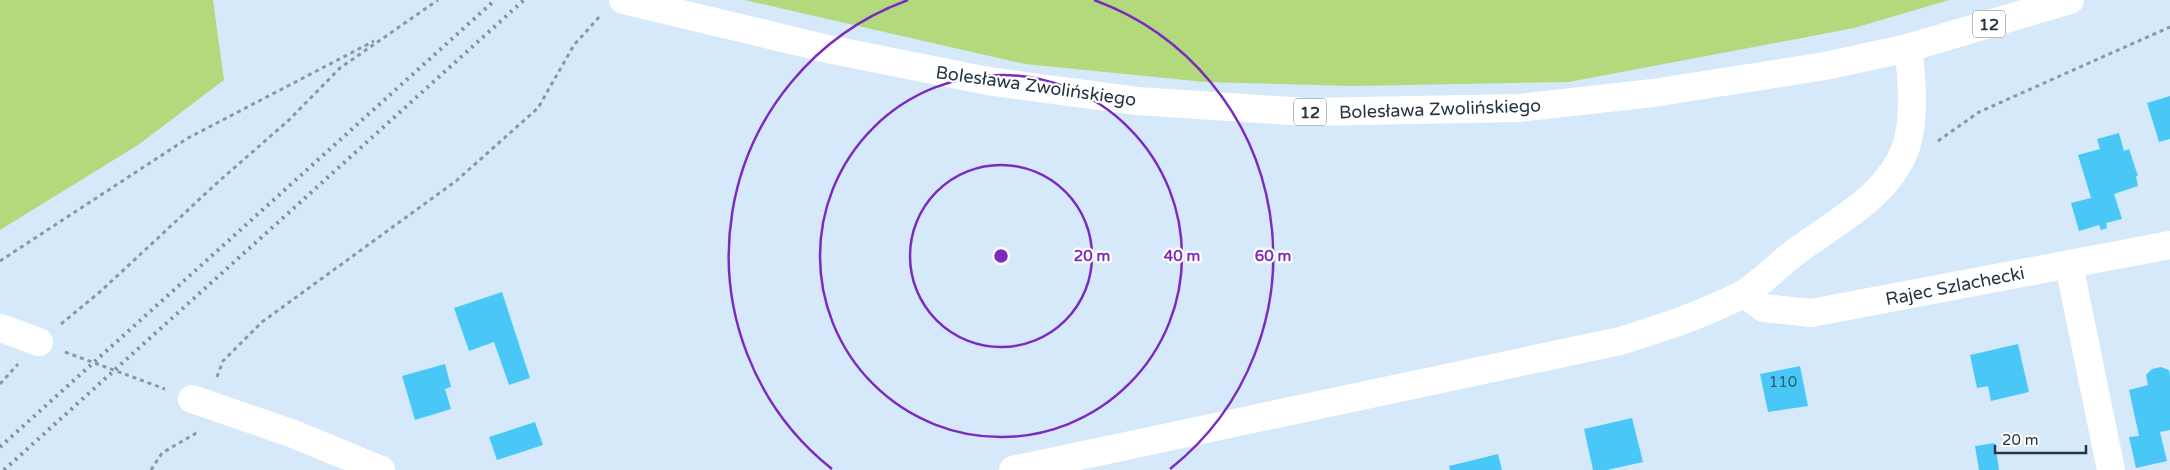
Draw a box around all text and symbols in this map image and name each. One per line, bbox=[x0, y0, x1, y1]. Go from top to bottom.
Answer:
road number: 12 bbox=[1973, 10, 2005, 38]
street label: Bolesława Zwolińskiego bbox=[934, 61, 1138, 111]
street label: Bolesława Zwolińskiego bbox=[1339, 94, 1541, 124]
road number: 12 bbox=[1294, 98, 1326, 125]
centre of rings bbox=[992, 247, 1010, 265]
text: 20 m bbox=[1074, 247, 1110, 265]
text: 40 m bbox=[1164, 247, 1200, 265]
text: 60 m bbox=[1255, 247, 1291, 265]
street label: Rajec Szlachecki bbox=[1884, 262, 2026, 310]
house number: 110 bbox=[1769, 373, 1797, 391]
scale bar bbox=[1995, 422, 2086, 454]
text: 20 m bbox=[2002, 431, 2039, 449]

